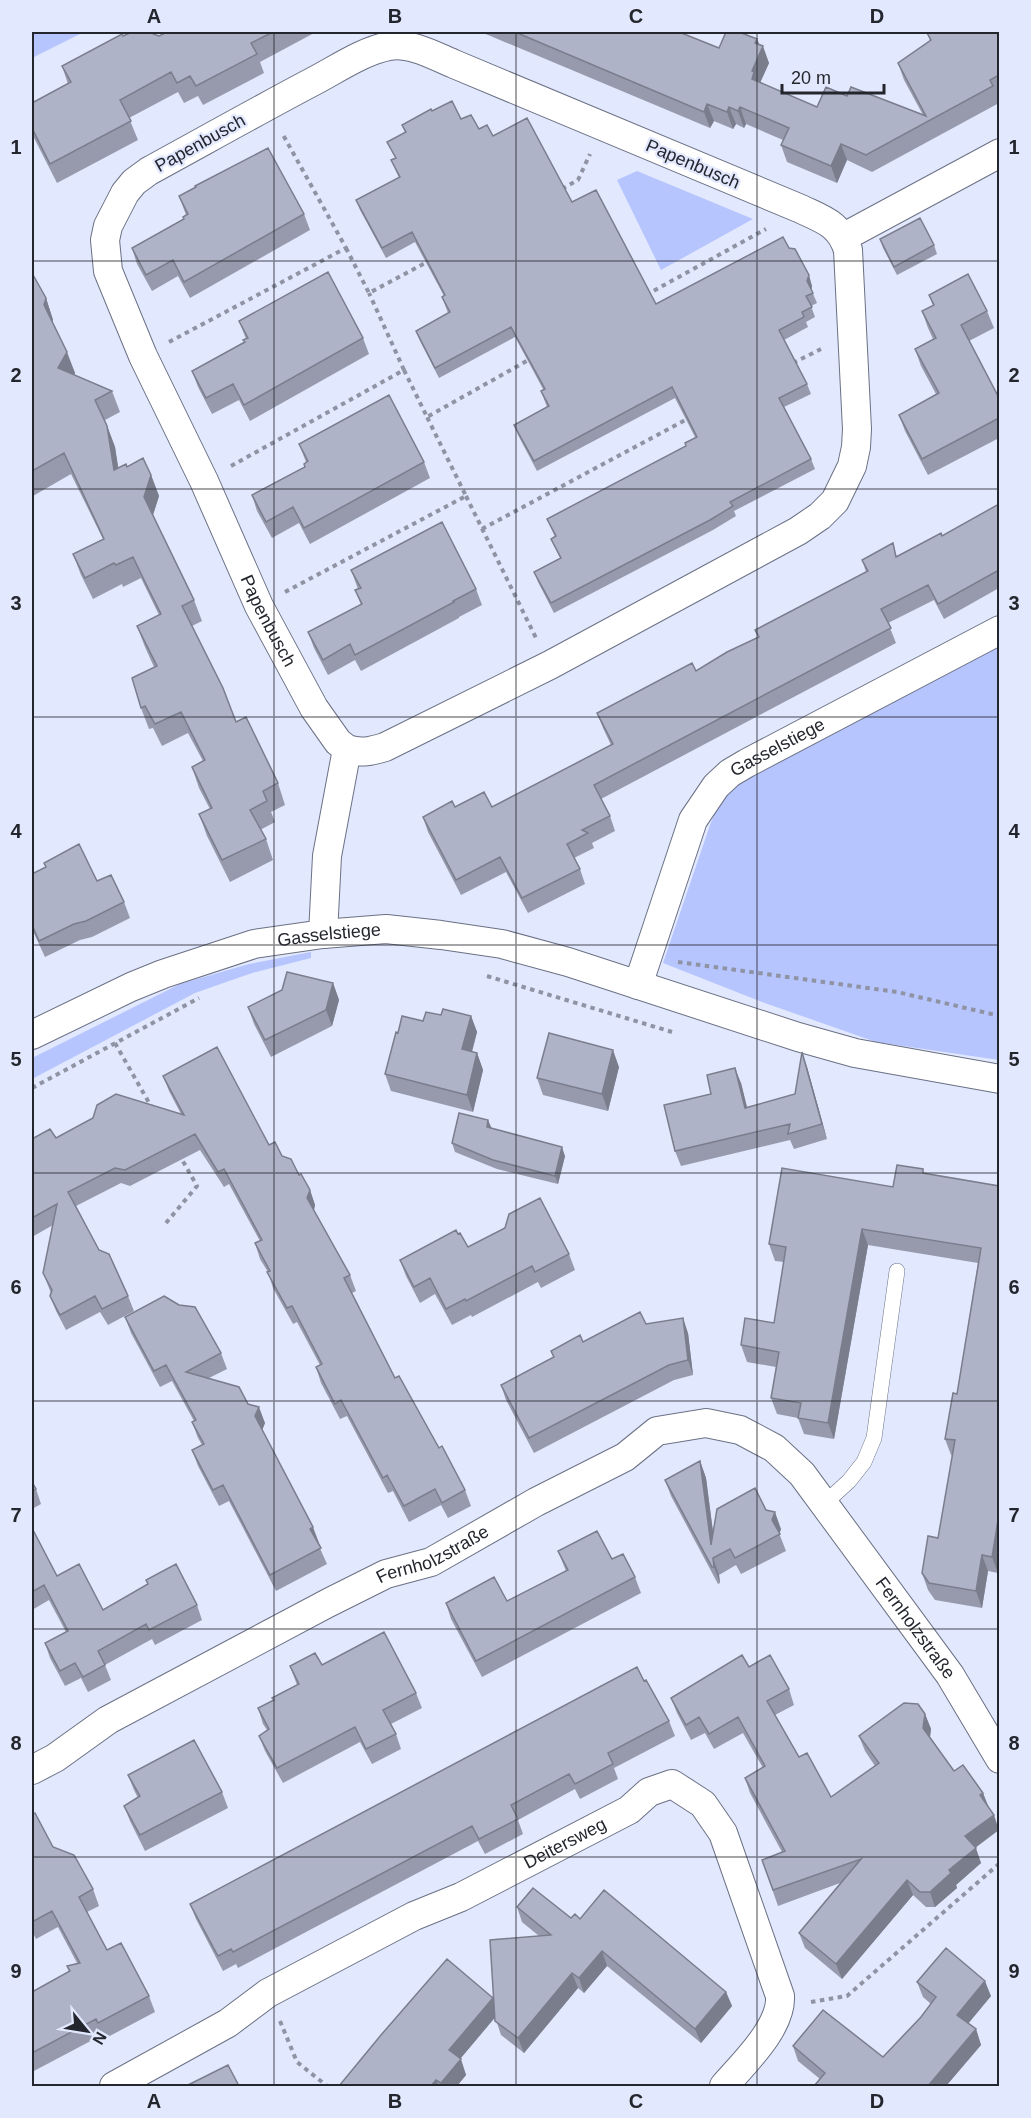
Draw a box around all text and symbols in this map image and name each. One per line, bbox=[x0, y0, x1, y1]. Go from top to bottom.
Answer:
text: A bbox=[147, 5, 161, 27]
text: B bbox=[388, 5, 402, 27]
text: C bbox=[629, 5, 643, 27]
text: D bbox=[870, 5, 884, 27]
scale bar bbox=[782, 57, 884, 95]
text: 20 m bbox=[791, 68, 831, 88]
street label: Papenbusch bbox=[151, 110, 249, 176]
street label: Papenbusch bbox=[643, 135, 743, 193]
text: 1 bbox=[10, 136, 22, 158]
text: 1 bbox=[1008, 136, 1020, 158]
text: 2 bbox=[10, 364, 22, 386]
text: 2 bbox=[1008, 364, 1020, 386]
street label: Papenbusch bbox=[237, 572, 300, 670]
text: 3 bbox=[10, 592, 22, 614]
text: 3 bbox=[1008, 592, 1020, 614]
street label: Gasselstiege bbox=[727, 714, 828, 781]
text: 4 bbox=[10, 820, 22, 842]
text: 4 bbox=[1008, 820, 1020, 842]
street label: Gasselstiege bbox=[276, 919, 382, 951]
text: 5 bbox=[10, 1048, 22, 1070]
text: 5 bbox=[1008, 1048, 1020, 1070]
text: 6 bbox=[10, 1276, 22, 1298]
text: 6 bbox=[1008, 1276, 1020, 1298]
text: 7 bbox=[10, 1504, 22, 1526]
text: 7 bbox=[1008, 1504, 1020, 1526]
street label: Fernholzstraße bbox=[373, 1521, 492, 1587]
street label: Fernholzstraße bbox=[871, 1573, 959, 1683]
text: 8 bbox=[10, 1732, 22, 1754]
text: 8 bbox=[1008, 1732, 1020, 1754]
street label: Deitersweg bbox=[520, 1814, 609, 1873]
text: 9 bbox=[10, 1960, 22, 1982]
text: 9 bbox=[1008, 1960, 1020, 1982]
north arrow bbox=[57, 2001, 117, 2061]
text: N bbox=[89, 2029, 110, 2048]
text: A bbox=[147, 2090, 161, 2112]
text: B bbox=[388, 2090, 402, 2112]
text: C bbox=[629, 2090, 643, 2112]
text: D bbox=[870, 2090, 884, 2112]

